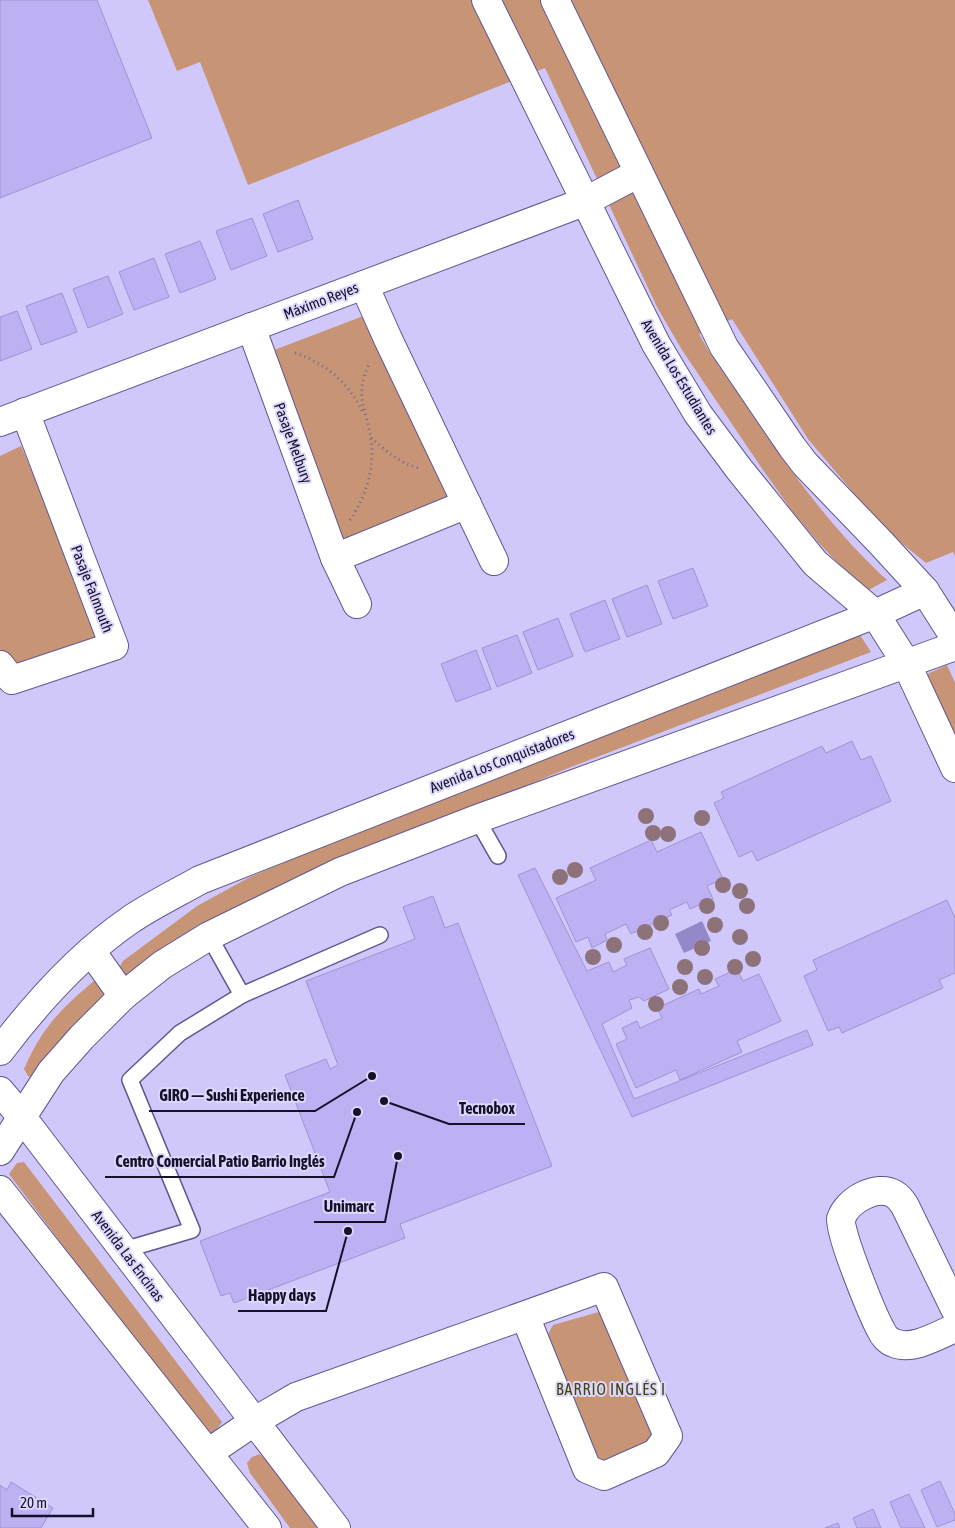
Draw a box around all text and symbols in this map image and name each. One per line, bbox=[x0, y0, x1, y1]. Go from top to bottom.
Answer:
street label: Máximo Reyes bbox=[281, 278, 361, 323]
street label: Avenida Los Estudiantes bbox=[638, 316, 721, 438]
street label: Pasaje Melbury bbox=[271, 400, 316, 485]
street label: Pasaje Falmouth bbox=[68, 543, 117, 635]
street label: Avenida Los Conquistadores bbox=[427, 725, 576, 796]
callout: GIRO — Sushi Experience bbox=[149, 1080, 315, 1111]
text: GIRO — Sushi Experience bbox=[159, 1086, 305, 1104]
callout: Tecnobox bbox=[449, 1093, 525, 1124]
text: Tecnobox bbox=[459, 1099, 515, 1117]
callout: Centro Comercial Patio Barrio Inglés bbox=[105, 1146, 334, 1177]
text: Centro Comercial Patio Barrio Inglés bbox=[115, 1152, 325, 1170]
callout: Unimarc bbox=[314, 1191, 385, 1222]
text: Unimarc bbox=[324, 1197, 374, 1215]
street label: Avenida Las Encinas bbox=[89, 1207, 168, 1305]
callout: Happy days bbox=[238, 1280, 326, 1311]
text: Happy days bbox=[248, 1286, 316, 1304]
district label: BARRIO INGLÉS I bbox=[556, 1380, 666, 1398]
scale bar bbox=[12, 1486, 94, 1518]
text: 20 m bbox=[20, 1494, 47, 1511]

